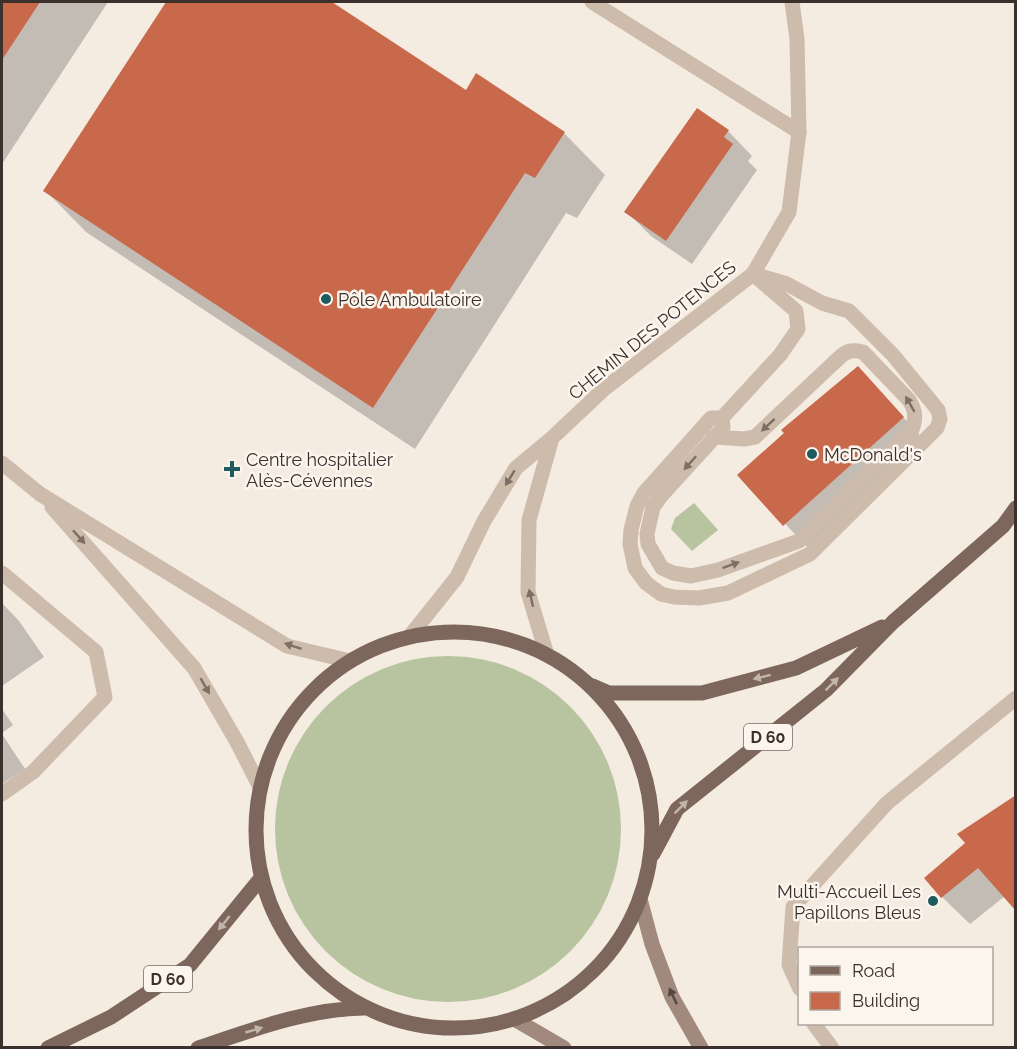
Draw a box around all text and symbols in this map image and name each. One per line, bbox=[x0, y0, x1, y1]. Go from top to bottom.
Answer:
street label: CHEMIN DES POTENCES bbox=[564, 256, 740, 404]
place label: Pôle Ambulatoire bbox=[338, 289, 482, 310]
marker: Pôle Ambulatoire bbox=[319, 292, 333, 306]
one-way arrow bbox=[905, 395, 915, 412]
one-way arrow bbox=[761, 417, 775, 431]
place label: McDonald's bbox=[824, 444, 922, 465]
marker: McDonald's bbox=[805, 447, 819, 461]
place label: Centre hospitalier Alès-Cévennes bbox=[246, 449, 394, 491]
one-way arrow bbox=[683, 456, 697, 471]
marker: Centre hospitalier Alès-Cévennes bbox=[223, 460, 241, 478]
one-way arrow bbox=[506, 469, 516, 486]
one-way arrow bbox=[72, 529, 85, 544]
one-way arrow bbox=[723, 560, 741, 570]
one-way arrow bbox=[525, 589, 535, 608]
one-way arrow bbox=[284, 641, 302, 651]
one-way arrow bbox=[753, 673, 771, 683]
one-way arrow bbox=[825, 677, 839, 691]
one-way arrow bbox=[199, 678, 210, 694]
road number: D 60 bbox=[744, 724, 792, 750]
one-way arrow bbox=[674, 800, 688, 814]
place label: Multi-Accueil Les Papillons Bleus bbox=[777, 881, 921, 923]
marker: Multi-Accueil Les Papillons Bleus bbox=[926, 894, 940, 908]
one-way arrow bbox=[218, 916, 230, 931]
legend bbox=[798, 947, 993, 1025]
text: Road bbox=[852, 960, 895, 981]
road number: D 60 bbox=[144, 966, 192, 992]
one-way arrow bbox=[668, 987, 678, 1005]
text: Building bbox=[852, 990, 920, 1011]
one-way arrow bbox=[245, 1025, 263, 1034]

